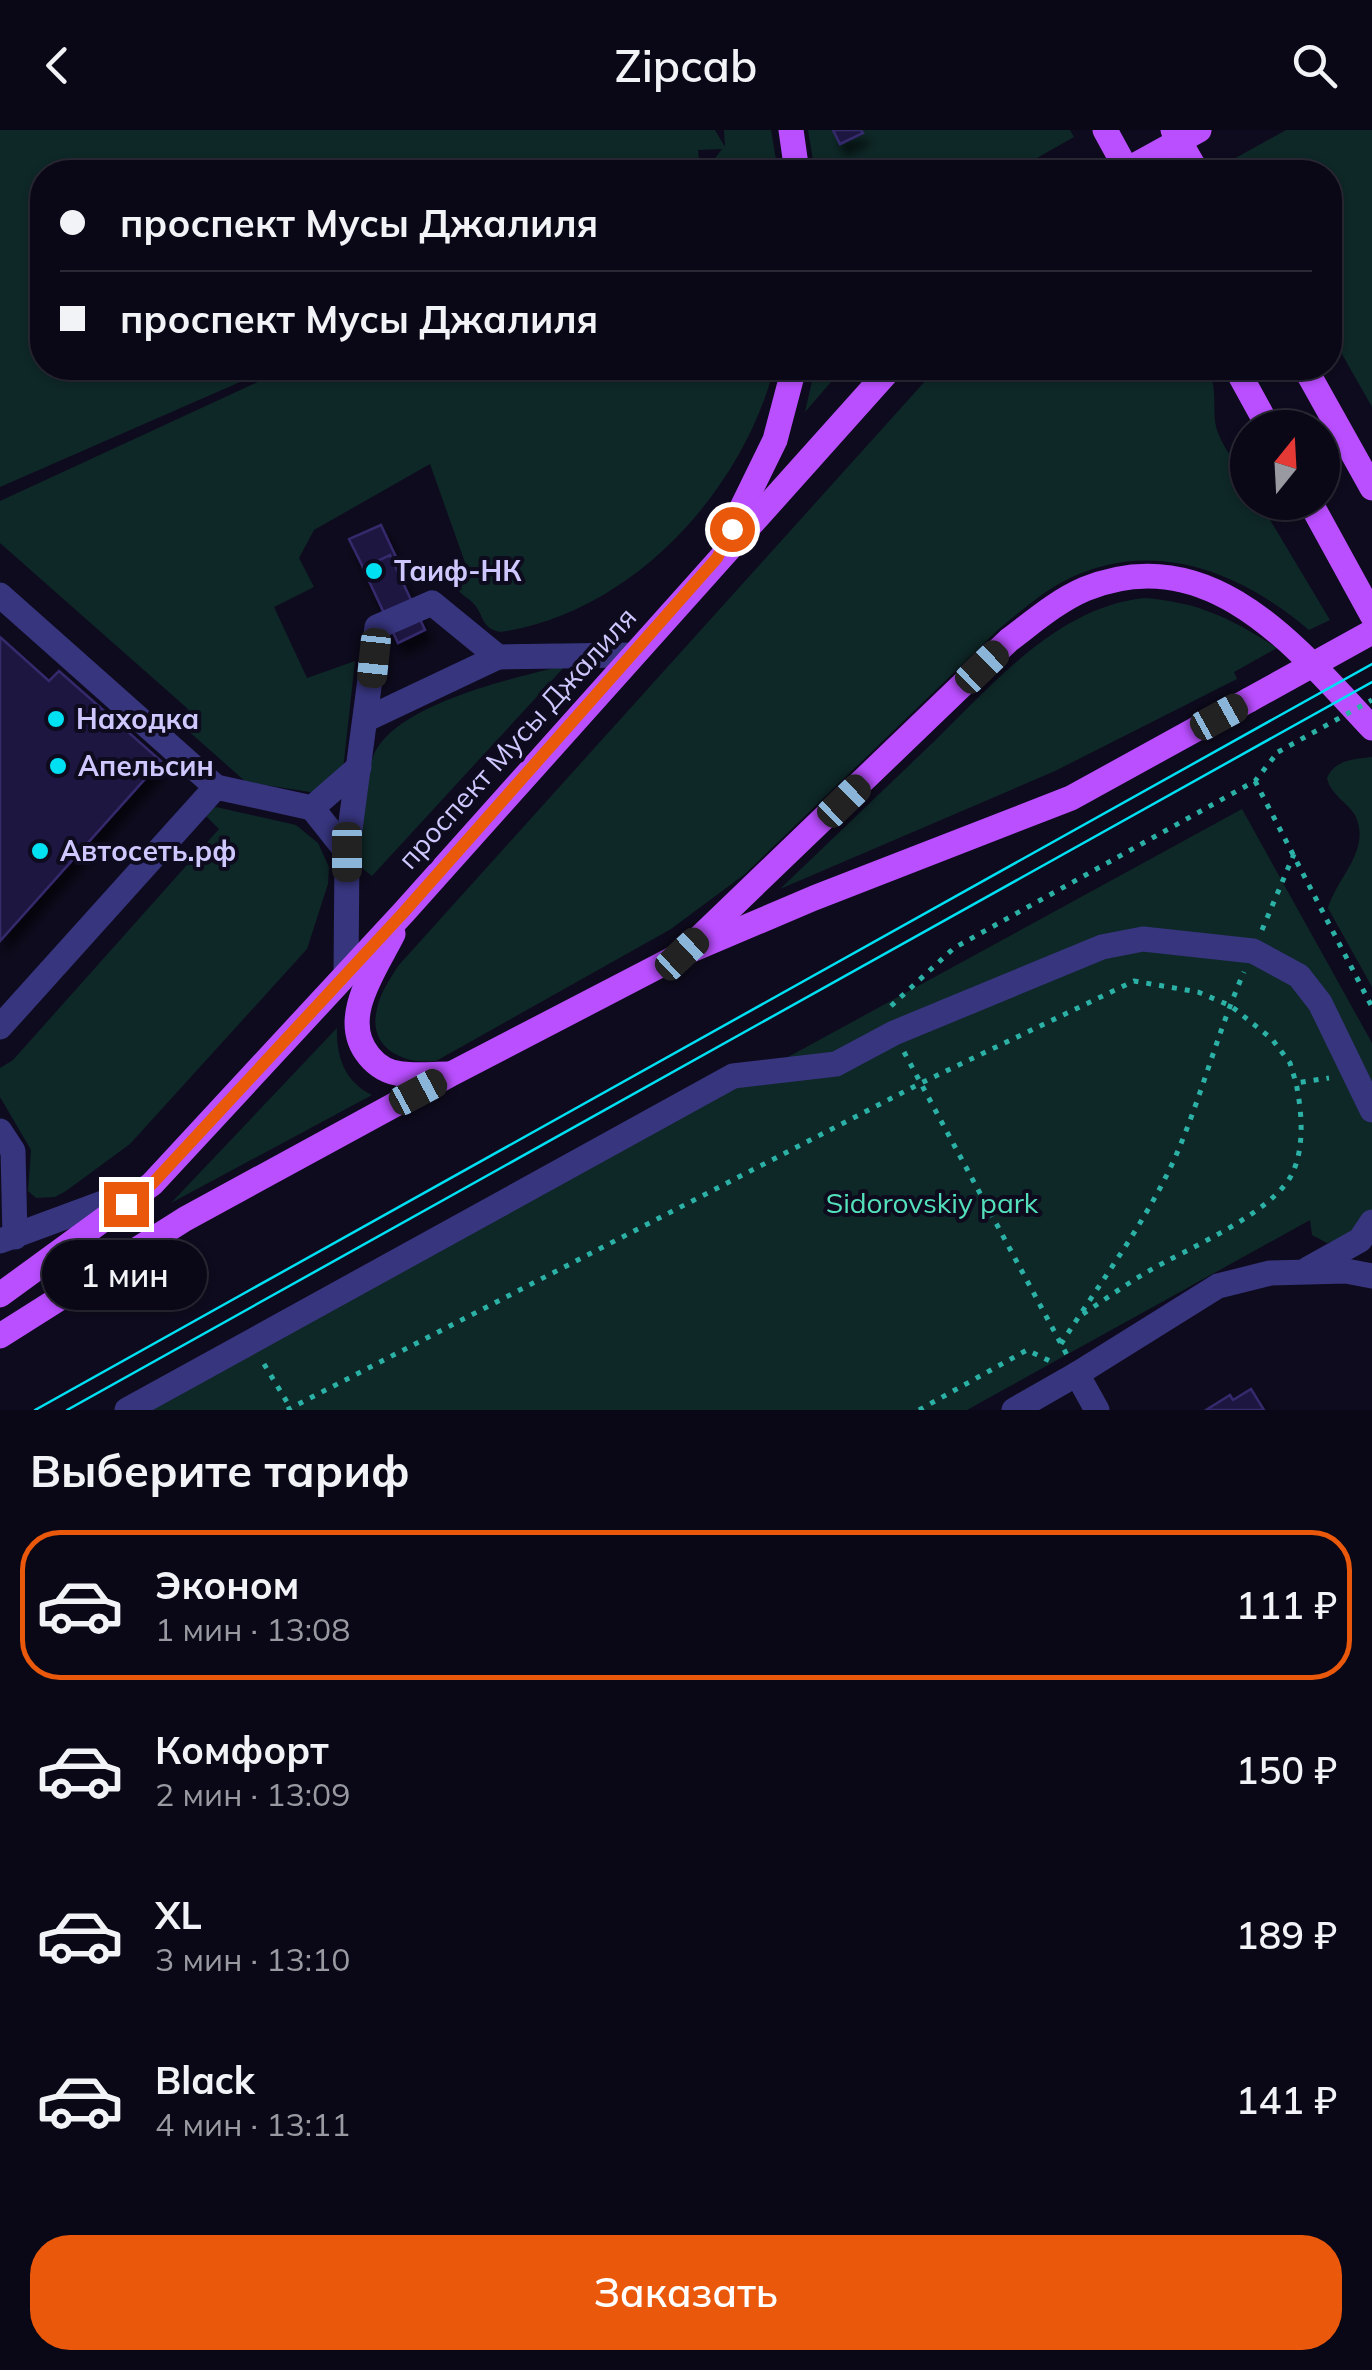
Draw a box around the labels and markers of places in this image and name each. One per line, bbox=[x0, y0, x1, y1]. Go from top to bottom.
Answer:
place label: Таиф-НК bbox=[394, 553, 522, 588]
marker: Таиф-НК bbox=[363, 560, 385, 582]
place label: Находка bbox=[76, 701, 199, 736]
marker: Находка bbox=[45, 708, 67, 730]
place label: Апельсин bbox=[78, 748, 214, 783]
marker: Апельсин bbox=[47, 755, 69, 777]
place label: Автосеть.рф bbox=[60, 833, 236, 868]
marker: Автосеть.рф bbox=[29, 840, 51, 862]

